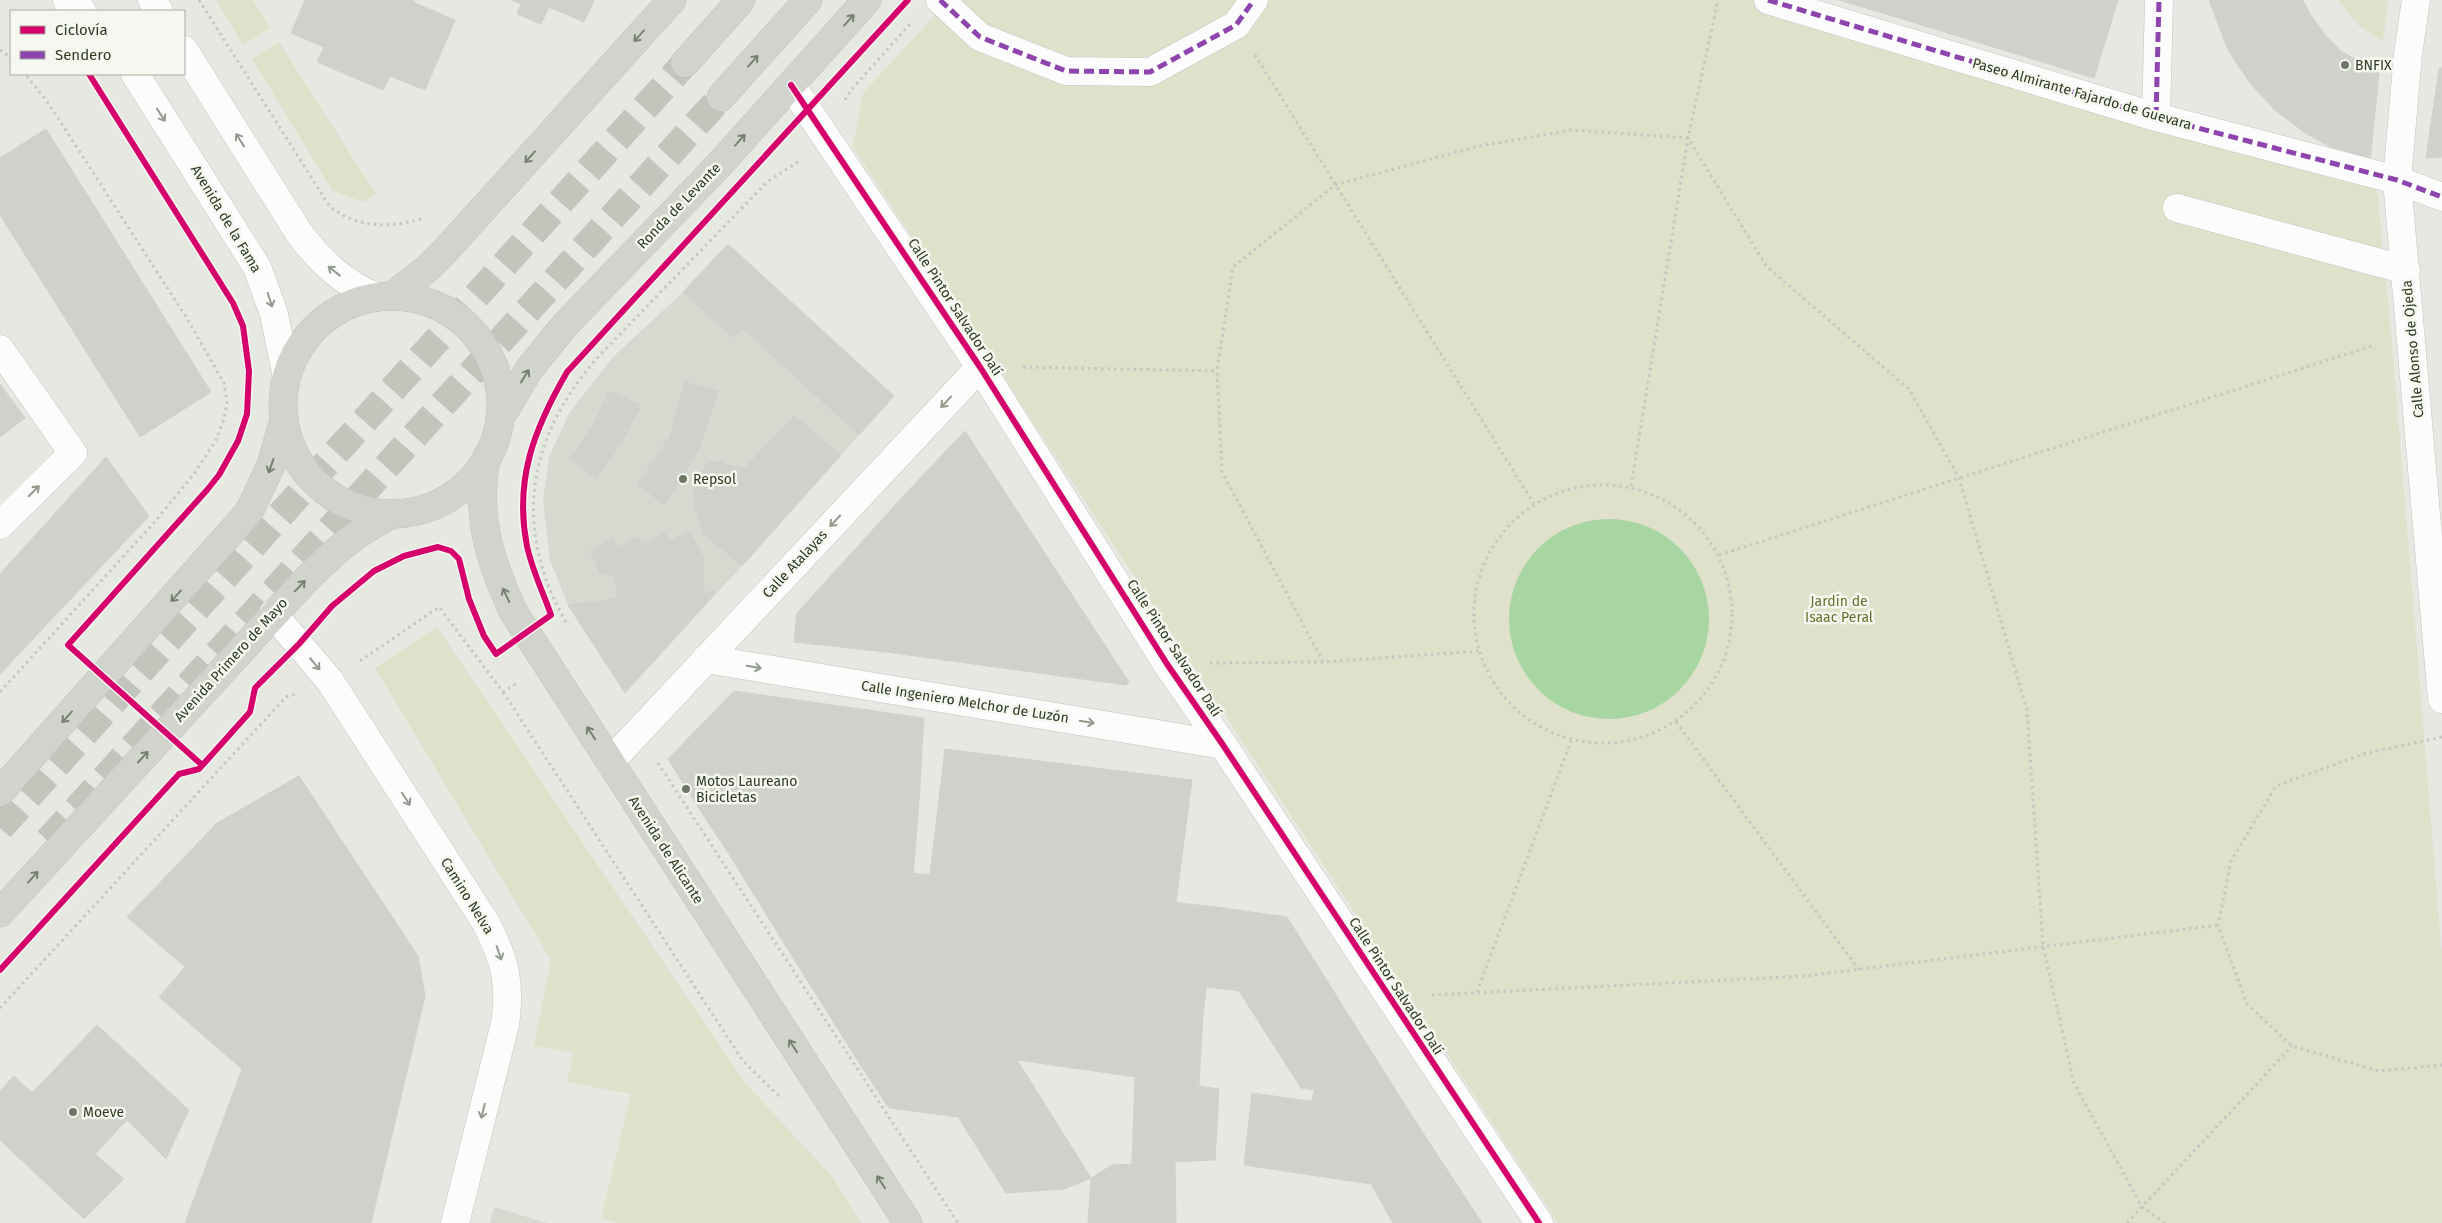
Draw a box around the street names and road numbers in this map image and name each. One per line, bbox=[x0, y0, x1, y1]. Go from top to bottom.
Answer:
street label: Paseo Almirante Fajardo de Guevara bbox=[1970, 55, 2194, 133]
street label: Ronda de Levante bbox=[634, 159, 724, 253]
street label: Avenida de la Fama bbox=[187, 162, 265, 276]
street label: Calle Pintor Salvador Dalí bbox=[904, 235, 1006, 379]
street label: Calle Alonso de Ojeda bbox=[2398, 279, 2428, 419]
street label: Calle Atalayas bbox=[759, 526, 831, 602]
street label: Calle Pintor Salvador Dalí bbox=[1123, 576, 1225, 720]
street label: Avenida Primero de Mayo bbox=[171, 594, 291, 726]
street label: Calle Ingeniero Melchor de Luzón bbox=[860, 677, 1070, 727]
street label: Avenida de Alicante bbox=[625, 793, 707, 907]
street label: Camino Nelva bbox=[437, 855, 497, 937]
street label: Calle Pintor Salvador Dalí bbox=[1345, 914, 1447, 1058]

